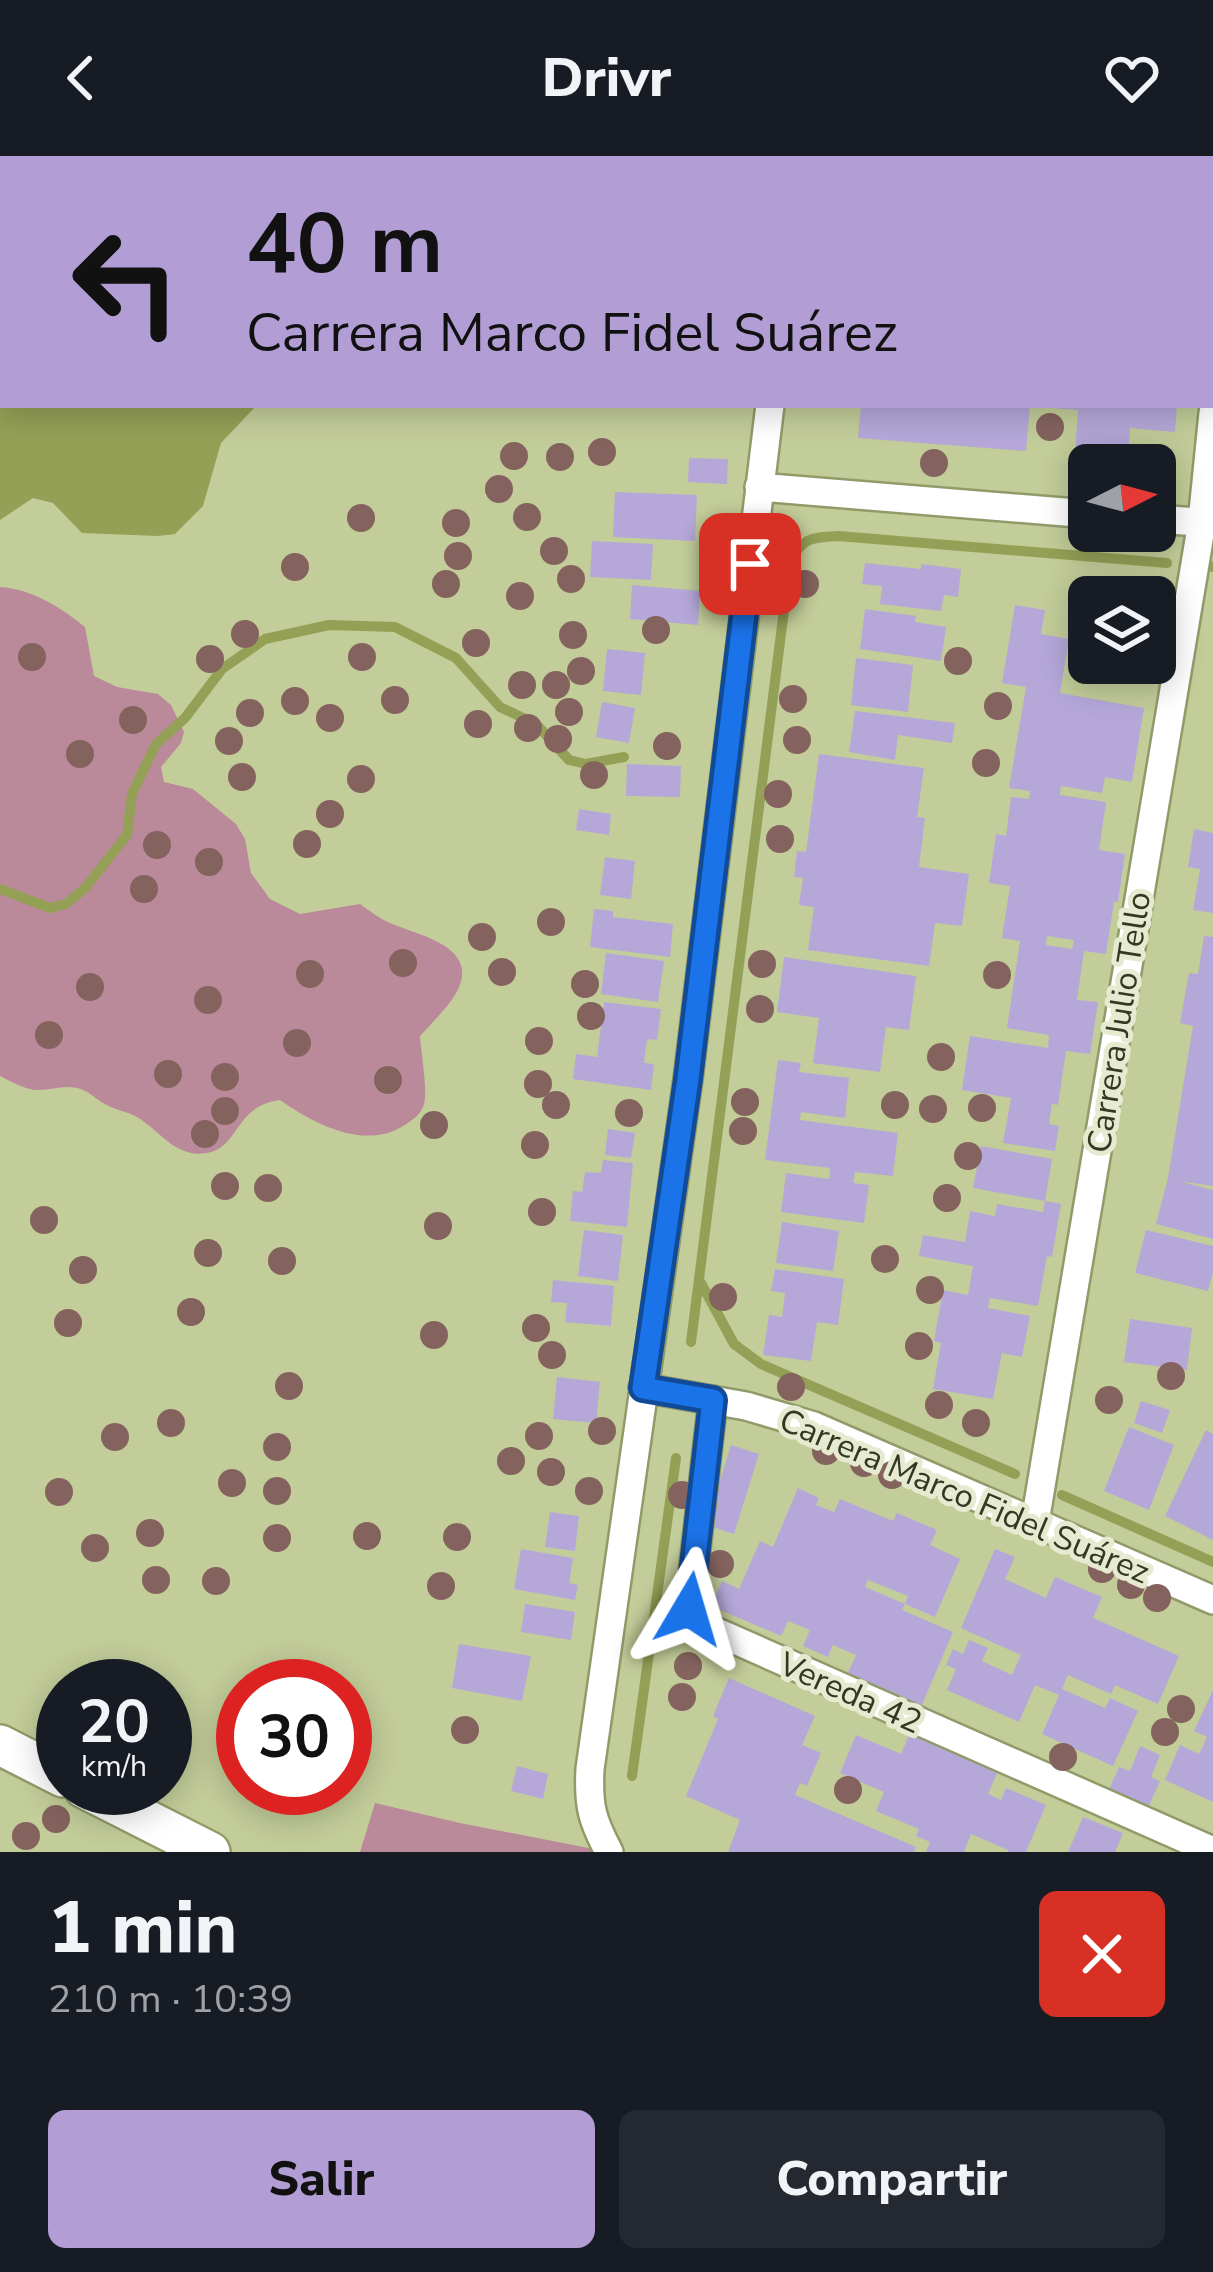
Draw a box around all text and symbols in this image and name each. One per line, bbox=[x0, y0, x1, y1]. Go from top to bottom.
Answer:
text: Drivr bbox=[542, 41, 671, 115]
icon: back bbox=[48, 45, 114, 111]
icon: heart bbox=[1099, 45, 1165, 111]
text: 40 m bbox=[246, 187, 443, 302]
icon: left bbox=[48, 204, 204, 360]
text: Carrera Marco Fidel Suárez bbox=[246, 296, 898, 370]
north arrow bbox=[1068, 444, 1176, 552]
map controls bbox=[1068, 444, 1176, 684]
pin bbox=[699, 513, 801, 615]
icon: arrive bbox=[717, 531, 783, 597]
button: layers bbox=[1068, 576, 1176, 684]
street label: Carrera Julio Tello bbox=[1077, 888, 1162, 1156]
street label: Carrera Marco Fidel Suárez bbox=[772, 1398, 1157, 1595]
position arrow bbox=[626, 1546, 752, 1672]
street label: Vereda 42 bbox=[771, 1641, 929, 1745]
speed limit sign: 30 bbox=[216, 1659, 372, 1815]
text: 20 bbox=[78, 1681, 150, 1763]
text: km/h bbox=[81, 1746, 147, 1787]
text: 1 min bbox=[48, 1879, 237, 1977]
button: close bbox=[1039, 1891, 1165, 2017]
text: 210 m · 10:39 bbox=[48, 1973, 293, 2026]
button: Salir bbox=[48, 2110, 595, 2248]
button: Compartir bbox=[619, 2110, 1165, 2248]

